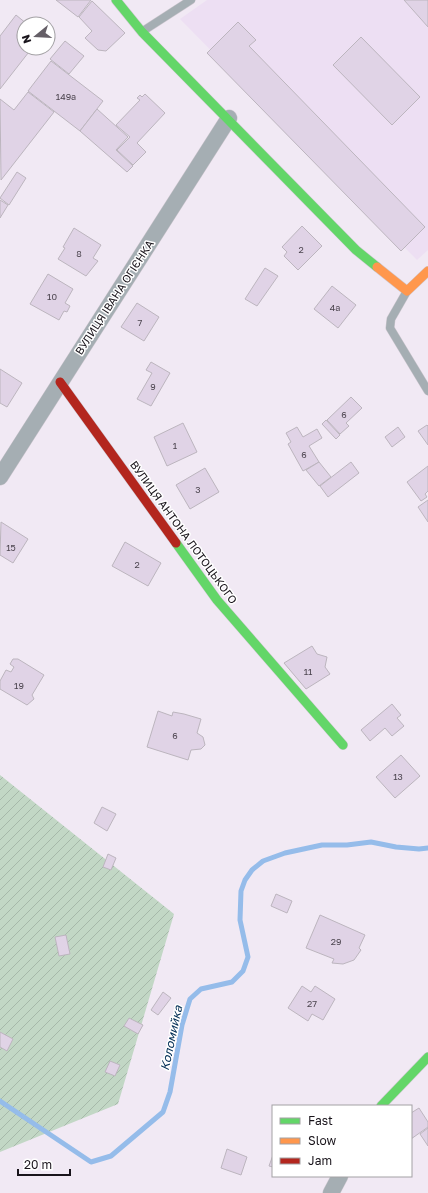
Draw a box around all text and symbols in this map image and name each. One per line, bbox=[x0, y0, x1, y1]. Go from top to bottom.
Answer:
north arrow bbox=[16, 16, 56, 56]
text: N bbox=[19, 33, 33, 45]
house number: 149а bbox=[56, 91, 76, 102]
street label: ВУЛИЦЯ ІВАНА ОГІЄНКА bbox=[72, 237, 156, 357]
house number: 2 bbox=[298, 244, 304, 255]
house number: 8 bbox=[76, 248, 82, 259]
house number: 10 bbox=[47, 291, 57, 302]
house number: 4а bbox=[330, 302, 340, 313]
house number: 7 bbox=[138, 317, 143, 328]
house number: 9 bbox=[150, 381, 156, 392]
house number: 6 bbox=[341, 409, 347, 420]
house number: 1 bbox=[173, 440, 178, 451]
house number: 6 bbox=[301, 449, 307, 460]
street label: ВУЛИЦЯ АНТОНА ЛОТОЦЬКОГО bbox=[128, 458, 240, 606]
house number: 3 bbox=[195, 484, 201, 495]
house number: 15 bbox=[6, 542, 16, 553]
house number: 2 bbox=[134, 559, 140, 570]
house number: 11 bbox=[304, 666, 313, 677]
house number: 19 bbox=[14, 680, 24, 691]
house number: 6 bbox=[172, 730, 178, 741]
house number: 13 bbox=[393, 771, 403, 782]
house number: 29 bbox=[331, 936, 341, 947]
house number: 27 bbox=[307, 998, 317, 1009]
water label: Коломийка bbox=[157, 1003, 185, 1072]
legend bbox=[272, 1105, 412, 1177]
text: Fast bbox=[308, 1113, 333, 1128]
text: Slow bbox=[308, 1133, 336, 1148]
scale bar bbox=[18, 1151, 70, 1177]
text: Jam bbox=[308, 1153, 332, 1168]
text: 20 m bbox=[24, 1157, 52, 1172]

